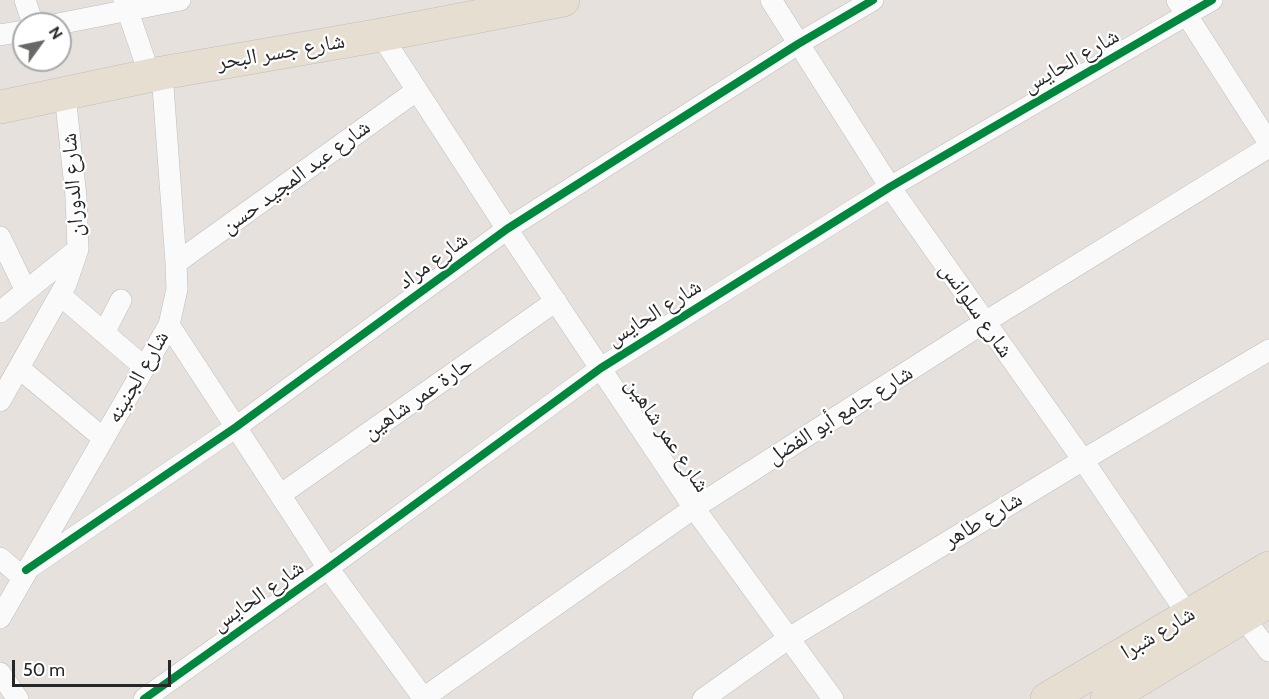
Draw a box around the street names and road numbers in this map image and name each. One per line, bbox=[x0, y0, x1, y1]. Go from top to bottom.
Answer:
street label: شارع الحايس bbox=[1018, 23, 1124, 99]
street label: شارع جسر البحر bbox=[215, 28, 347, 76]
street label: شارع عبد المجيد حسن bbox=[216, 114, 376, 240]
street label: شارع الدوران bbox=[56, 132, 90, 238]
street label: شارع مراد bbox=[393, 227, 473, 295]
street label: شارع سلوانس bbox=[933, 257, 1019, 363]
street label: شارع الحايس bbox=[602, 274, 706, 352]
street label: شارع الجنينه bbox=[101, 326, 175, 428]
street label: حارة عمر شاهين bbox=[358, 350, 478, 446]
street label: شارع جامع أبو الفضل bbox=[762, 360, 918, 470]
street label: شارع عمر شاهين bbox=[619, 373, 715, 497]
street label: شارع طاهر bbox=[939, 486, 1027, 554]
street label: شارع الحايس bbox=[207, 555, 309, 637]
street label: شارع شبرا bbox=[1116, 601, 1200, 665]

